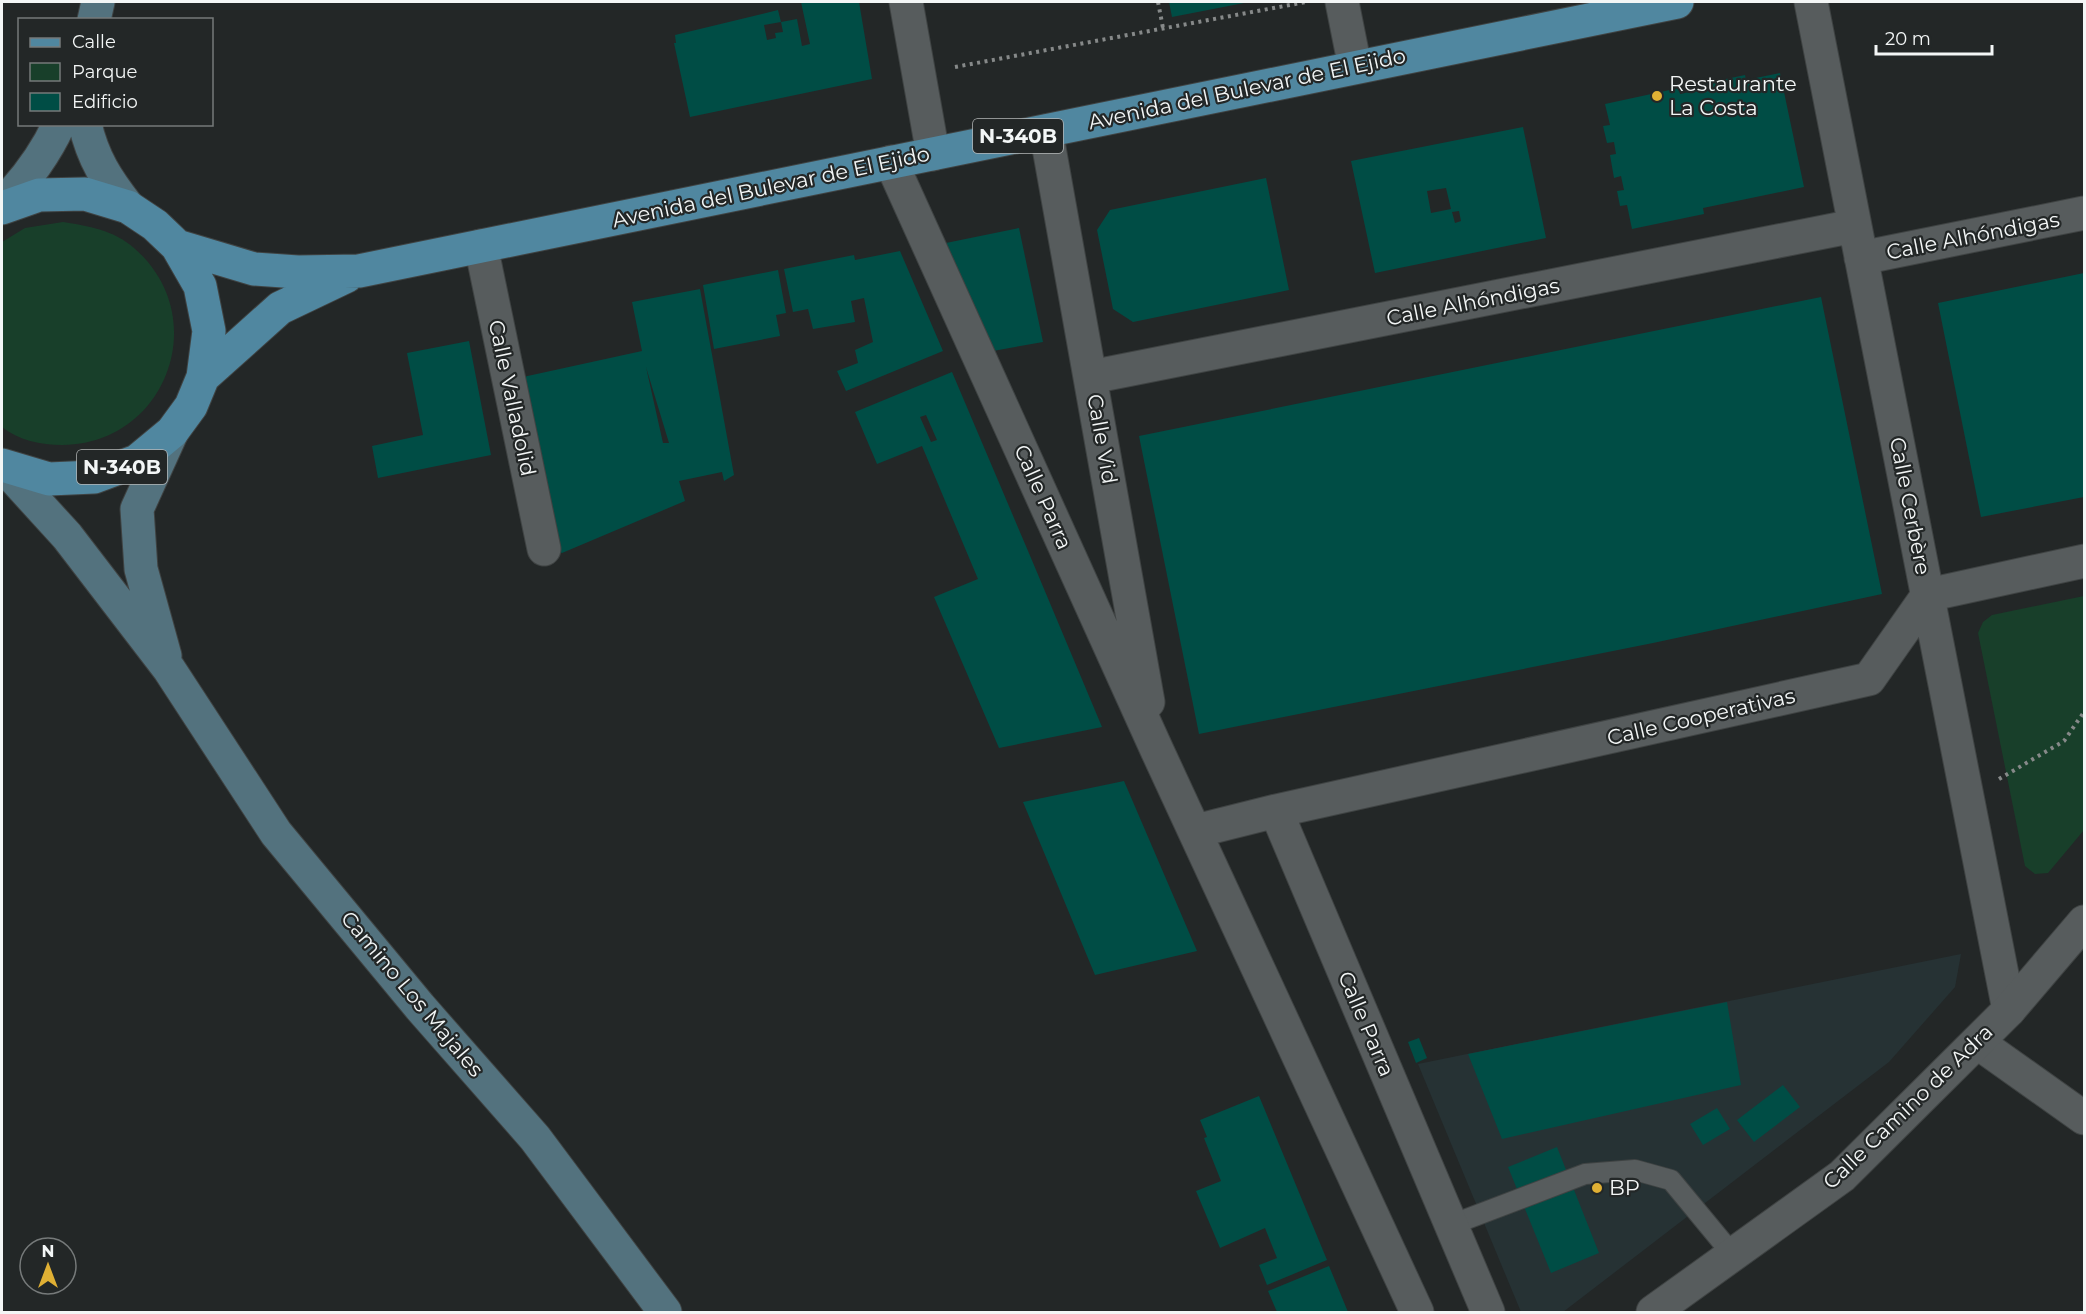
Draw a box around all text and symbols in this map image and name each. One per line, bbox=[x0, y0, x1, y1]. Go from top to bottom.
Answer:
legend bbox=[18, 18, 213, 126]
scale bar bbox=[1876, 18, 1992, 56]
text: 20 m bbox=[1885, 28, 1931, 50]
text: Calle bbox=[72, 31, 116, 53]
street label: Avenida del Bulevar de El Ejido bbox=[1086, 43, 1408, 134]
text: Parque bbox=[72, 61, 138, 83]
place label: Restaurante La Costa bbox=[1669, 71, 1797, 120]
marker: Restaurante La Costa bbox=[1650, 89, 1664, 103]
text: Edificio bbox=[72, 91, 138, 113]
road number: N-340B bbox=[973, 119, 1063, 153]
street label: Avenida del Bulevar de El Ejido bbox=[610, 141, 932, 232]
street label: Calle Alhóndigas bbox=[1884, 206, 2062, 265]
street label: Calle Alhóndigas bbox=[1384, 272, 1562, 331]
street label: Calle Valladolid bbox=[484, 317, 541, 478]
street label: Calle Vid bbox=[1082, 392, 1123, 486]
street label: Calle Cerbère bbox=[1885, 435, 1936, 577]
street label: Calle Parra bbox=[1009, 441, 1078, 553]
road number: N-340B bbox=[77, 450, 167, 484]
street label: Calle Cooperativas bbox=[1605, 683, 1797, 750]
street label: Camino Los Majales bbox=[336, 906, 489, 1081]
street label: Calle Parra bbox=[1333, 967, 1400, 1080]
street label: Calle Camino de Adra bbox=[1818, 1019, 1998, 1194]
place label: BP bbox=[1609, 1175, 1640, 1200]
marker: BP bbox=[1590, 1181, 1604, 1195]
north arrow bbox=[18, 1236, 78, 1296]
text: N bbox=[42, 1242, 54, 1261]

